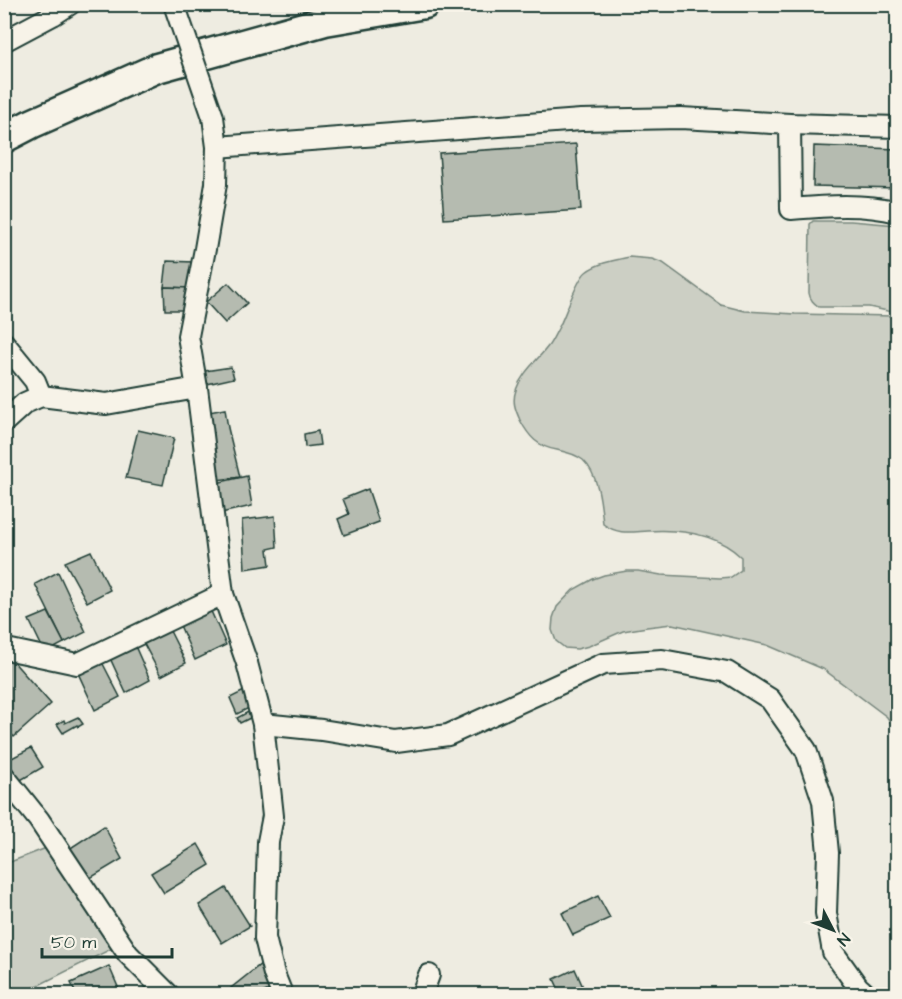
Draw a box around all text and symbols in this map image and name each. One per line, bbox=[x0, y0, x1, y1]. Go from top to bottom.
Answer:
north arrow bbox=[803, 900, 863, 960]
scale bar bbox=[42, 921, 172, 959]
text: N bbox=[832, 928, 855, 950]
text: 50 m bbox=[51, 930, 96, 955]

